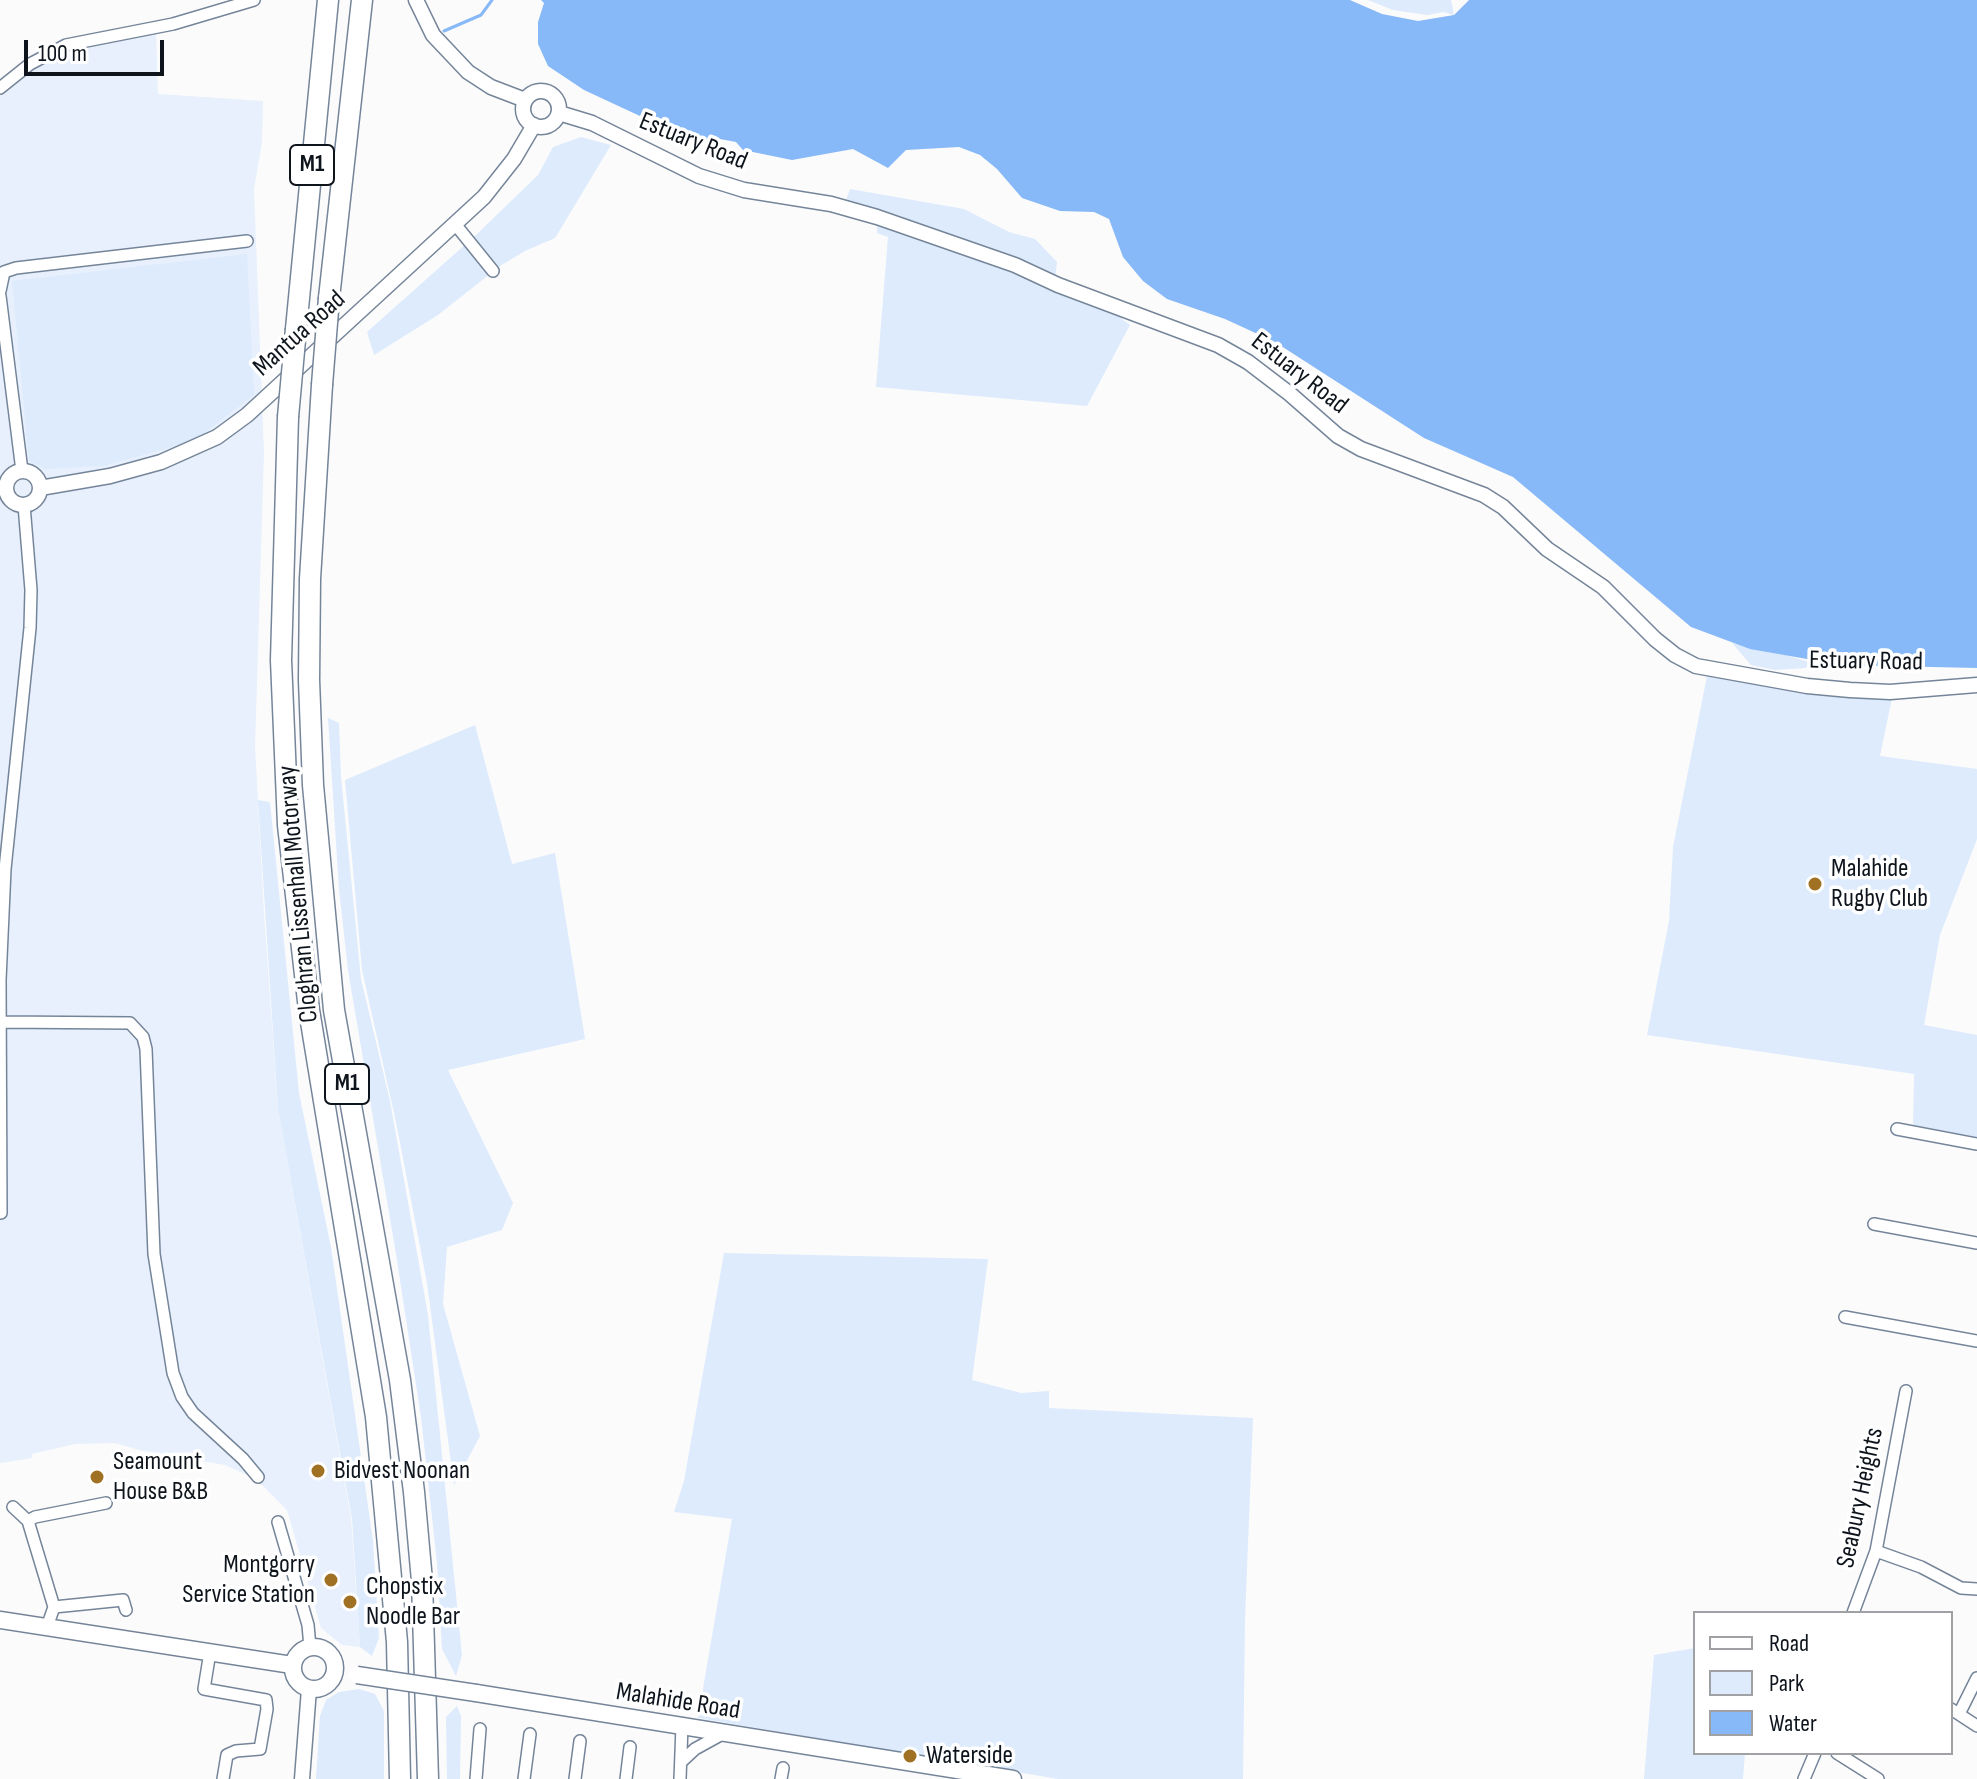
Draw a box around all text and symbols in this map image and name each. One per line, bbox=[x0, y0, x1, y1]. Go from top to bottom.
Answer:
scale bar bbox=[28, 24, 168, 74]
text: 100 m bbox=[38, 39, 87, 68]
street label: Estuary Road bbox=[634, 106, 752, 178]
road number: M1 bbox=[290, 145, 334, 185]
street label: Mantua Road bbox=[248, 285, 352, 383]
street label: Estuary Road bbox=[1244, 327, 1354, 421]
street label: Estuary Road bbox=[1809, 645, 1923, 679]
street label: Cloghran Lissenhall Motorway bbox=[272, 764, 326, 1024]
place label: Malahide Rugby Club bbox=[1831, 853, 1928, 914]
marker: Malahide Rugby Club bbox=[1806, 875, 1824, 893]
road number: M1 bbox=[325, 1064, 369, 1104]
street label: Seabury Heights bbox=[1831, 1425, 1891, 1571]
place label: Seamount House B&B bbox=[113, 1446, 208, 1508]
place label: Bidvest Noonan bbox=[334, 1455, 470, 1487]
marker: Bidvest Noonan bbox=[309, 1462, 327, 1480]
marker: Seamount House B&B bbox=[88, 1468, 106, 1486]
place label: Montgorry Service Station bbox=[182, 1549, 315, 1610]
marker: Montgorry Service Station bbox=[322, 1571, 340, 1589]
place label: Chopstix Noodle Bar bbox=[366, 1571, 460, 1632]
marker: Chopstix Noodle Bar bbox=[341, 1593, 359, 1611]
legend bbox=[1693, 1611, 1953, 1755]
text: Road bbox=[1769, 1629, 1809, 1658]
text: Park bbox=[1769, 1669, 1804, 1698]
street label: Malahide Road bbox=[614, 1677, 742, 1727]
text: Water bbox=[1769, 1709, 1817, 1738]
place label: Waterside bbox=[926, 1740, 1013, 1772]
marker: Waterside bbox=[901, 1747, 919, 1765]

